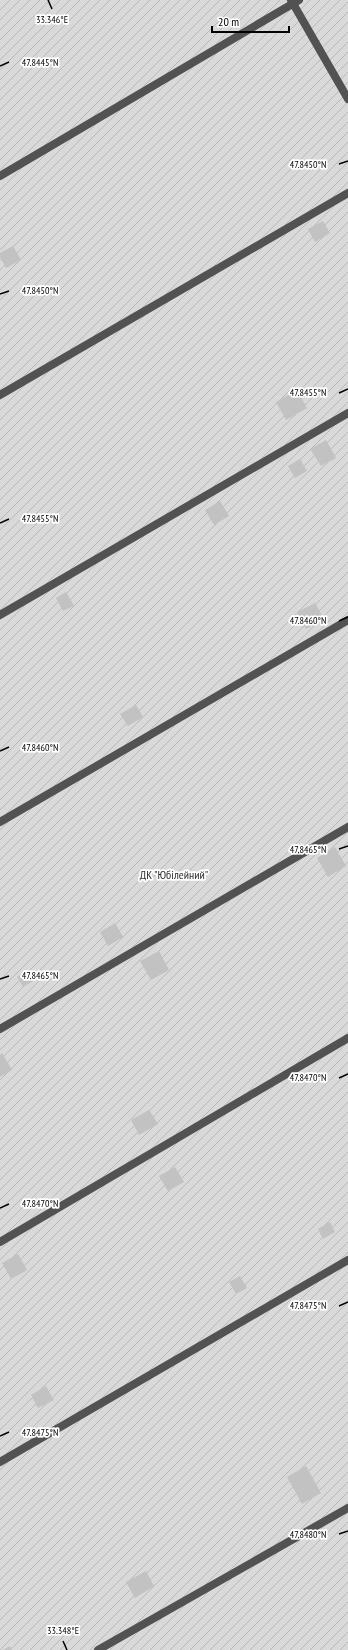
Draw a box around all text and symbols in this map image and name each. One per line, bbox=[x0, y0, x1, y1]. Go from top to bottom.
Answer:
scale bar bbox=[212, 8, 289, 34]
text: 33.346°E bbox=[36, 13, 68, 26]
text: 20 m bbox=[218, 14, 239, 29]
text: 47.8445°N bbox=[22, 56, 58, 69]
text: 47.8450°N bbox=[290, 158, 326, 171]
text: 47.8450°N bbox=[22, 284, 58, 297]
text: 47.8455°N bbox=[290, 386, 326, 399]
text: 47.8455°N bbox=[22, 512, 58, 525]
text: 47.8460°N bbox=[290, 614, 326, 627]
text: 47.8460°N bbox=[22, 741, 58, 754]
text: 47.8465°N bbox=[290, 843, 326, 856]
park label: ДК "Юбілейний" bbox=[140, 867, 208, 882]
text: 47.8465°N bbox=[22, 969, 58, 982]
text: 47.8470°N bbox=[290, 1071, 326, 1084]
text: 47.8470°N bbox=[22, 1197, 58, 1210]
text: 47.8475°N bbox=[290, 1299, 326, 1312]
text: 47.8475°N bbox=[22, 1426, 58, 1439]
text: 47.8480°N bbox=[290, 1528, 326, 1541]
text: 33.348°E bbox=[47, 1624, 79, 1637]

